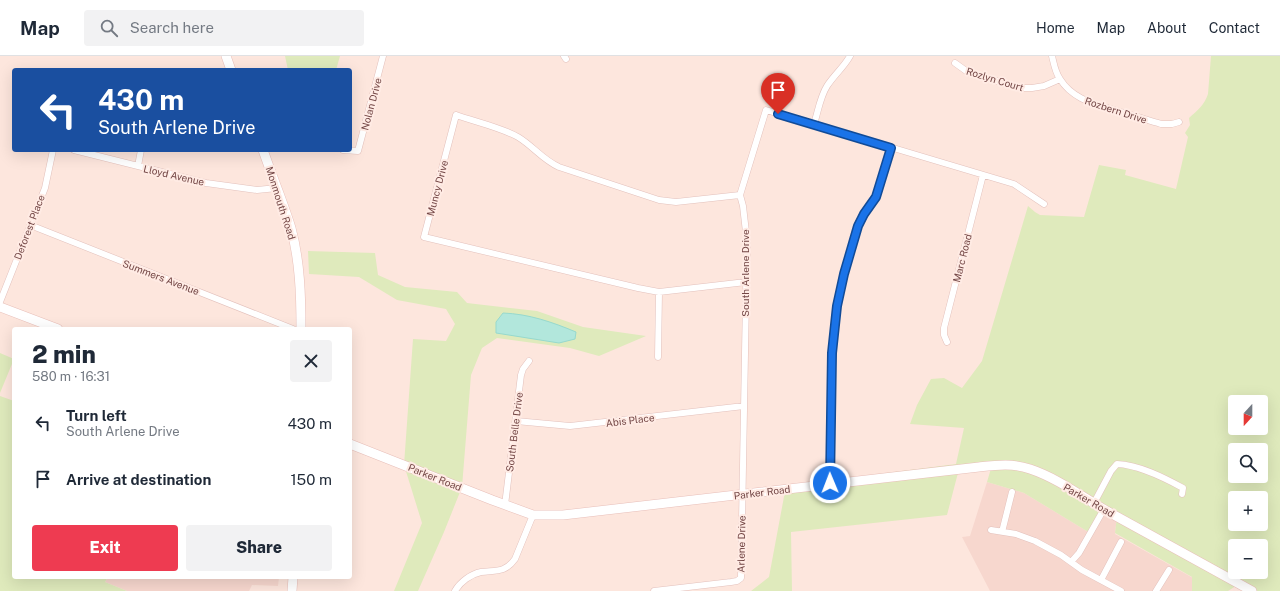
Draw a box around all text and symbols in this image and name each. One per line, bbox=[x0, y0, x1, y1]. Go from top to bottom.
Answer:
search box bbox=[84, 10, 364, 46]
text: Map bbox=[20, 17, 60, 39]
icon: search bbox=[98, 17, 120, 39]
text: Search here bbox=[130, 19, 214, 36]
text: Home bbox=[1036, 20, 1075, 36]
text: Map bbox=[1097, 20, 1125, 36]
text: About bbox=[1147, 20, 1187, 36]
text: Contact bbox=[1209, 20, 1260, 36]
street label: Rozlyn Court bbox=[965, 65, 1025, 93]
pin bbox=[761, 73, 795, 114]
street label: Nolan Drive bbox=[358, 76, 384, 132]
icon: arrive bbox=[767, 79, 789, 101]
text: 430 m bbox=[98, 83, 184, 116]
icon: left bbox=[32, 84, 84, 136]
street label: Rozbern Drive bbox=[1083, 94, 1149, 126]
text: South Arlene Drive bbox=[98, 117, 255, 138]
street label: Muncy Drive bbox=[424, 158, 450, 217]
street label: Lloyd Avenue bbox=[142, 162, 206, 188]
street label: Monmouth Road bbox=[264, 165, 298, 241]
street label: Deforest Place bbox=[11, 193, 47, 261]
street label: South Arlene Drive bbox=[739, 229, 751, 317]
street label: Marc Road bbox=[950, 232, 974, 284]
street label: Summers Avenue bbox=[121, 257, 201, 297]
text: 2 min bbox=[32, 340, 96, 368]
button: close bbox=[290, 340, 332, 382]
text: 580 m · 16:31 bbox=[32, 369, 110, 384]
street label: South Belle Drive bbox=[503, 391, 525, 473]
north arrow bbox=[1228, 395, 1268, 435]
map controls bbox=[1228, 395, 1268, 579]
text: Turn left bbox=[66, 407, 127, 424]
street label: Abis Place bbox=[605, 411, 655, 429]
icon: left bbox=[32, 412, 54, 434]
text: 430 m bbox=[287, 415, 332, 432]
text: South Arlene Drive bbox=[66, 424, 180, 439]
button: search bbox=[1228, 443, 1268, 483]
street label: Parker Road bbox=[406, 461, 464, 493]
position arrow bbox=[809, 462, 851, 504]
icon: arrive bbox=[32, 468, 54, 490]
text: Arrive at destination bbox=[66, 471, 211, 488]
text: 150 m bbox=[290, 471, 332, 488]
street label: Parker Road bbox=[1061, 481, 1117, 519]
street label: Parker Road bbox=[733, 483, 791, 501]
button: + bbox=[1228, 491, 1268, 531]
street label: Arlene Drive bbox=[735, 515, 748, 573]
button: Exit bbox=[32, 525, 178, 571]
button: Share bbox=[186, 525, 332, 571]
button: − bbox=[1228, 539, 1268, 579]

